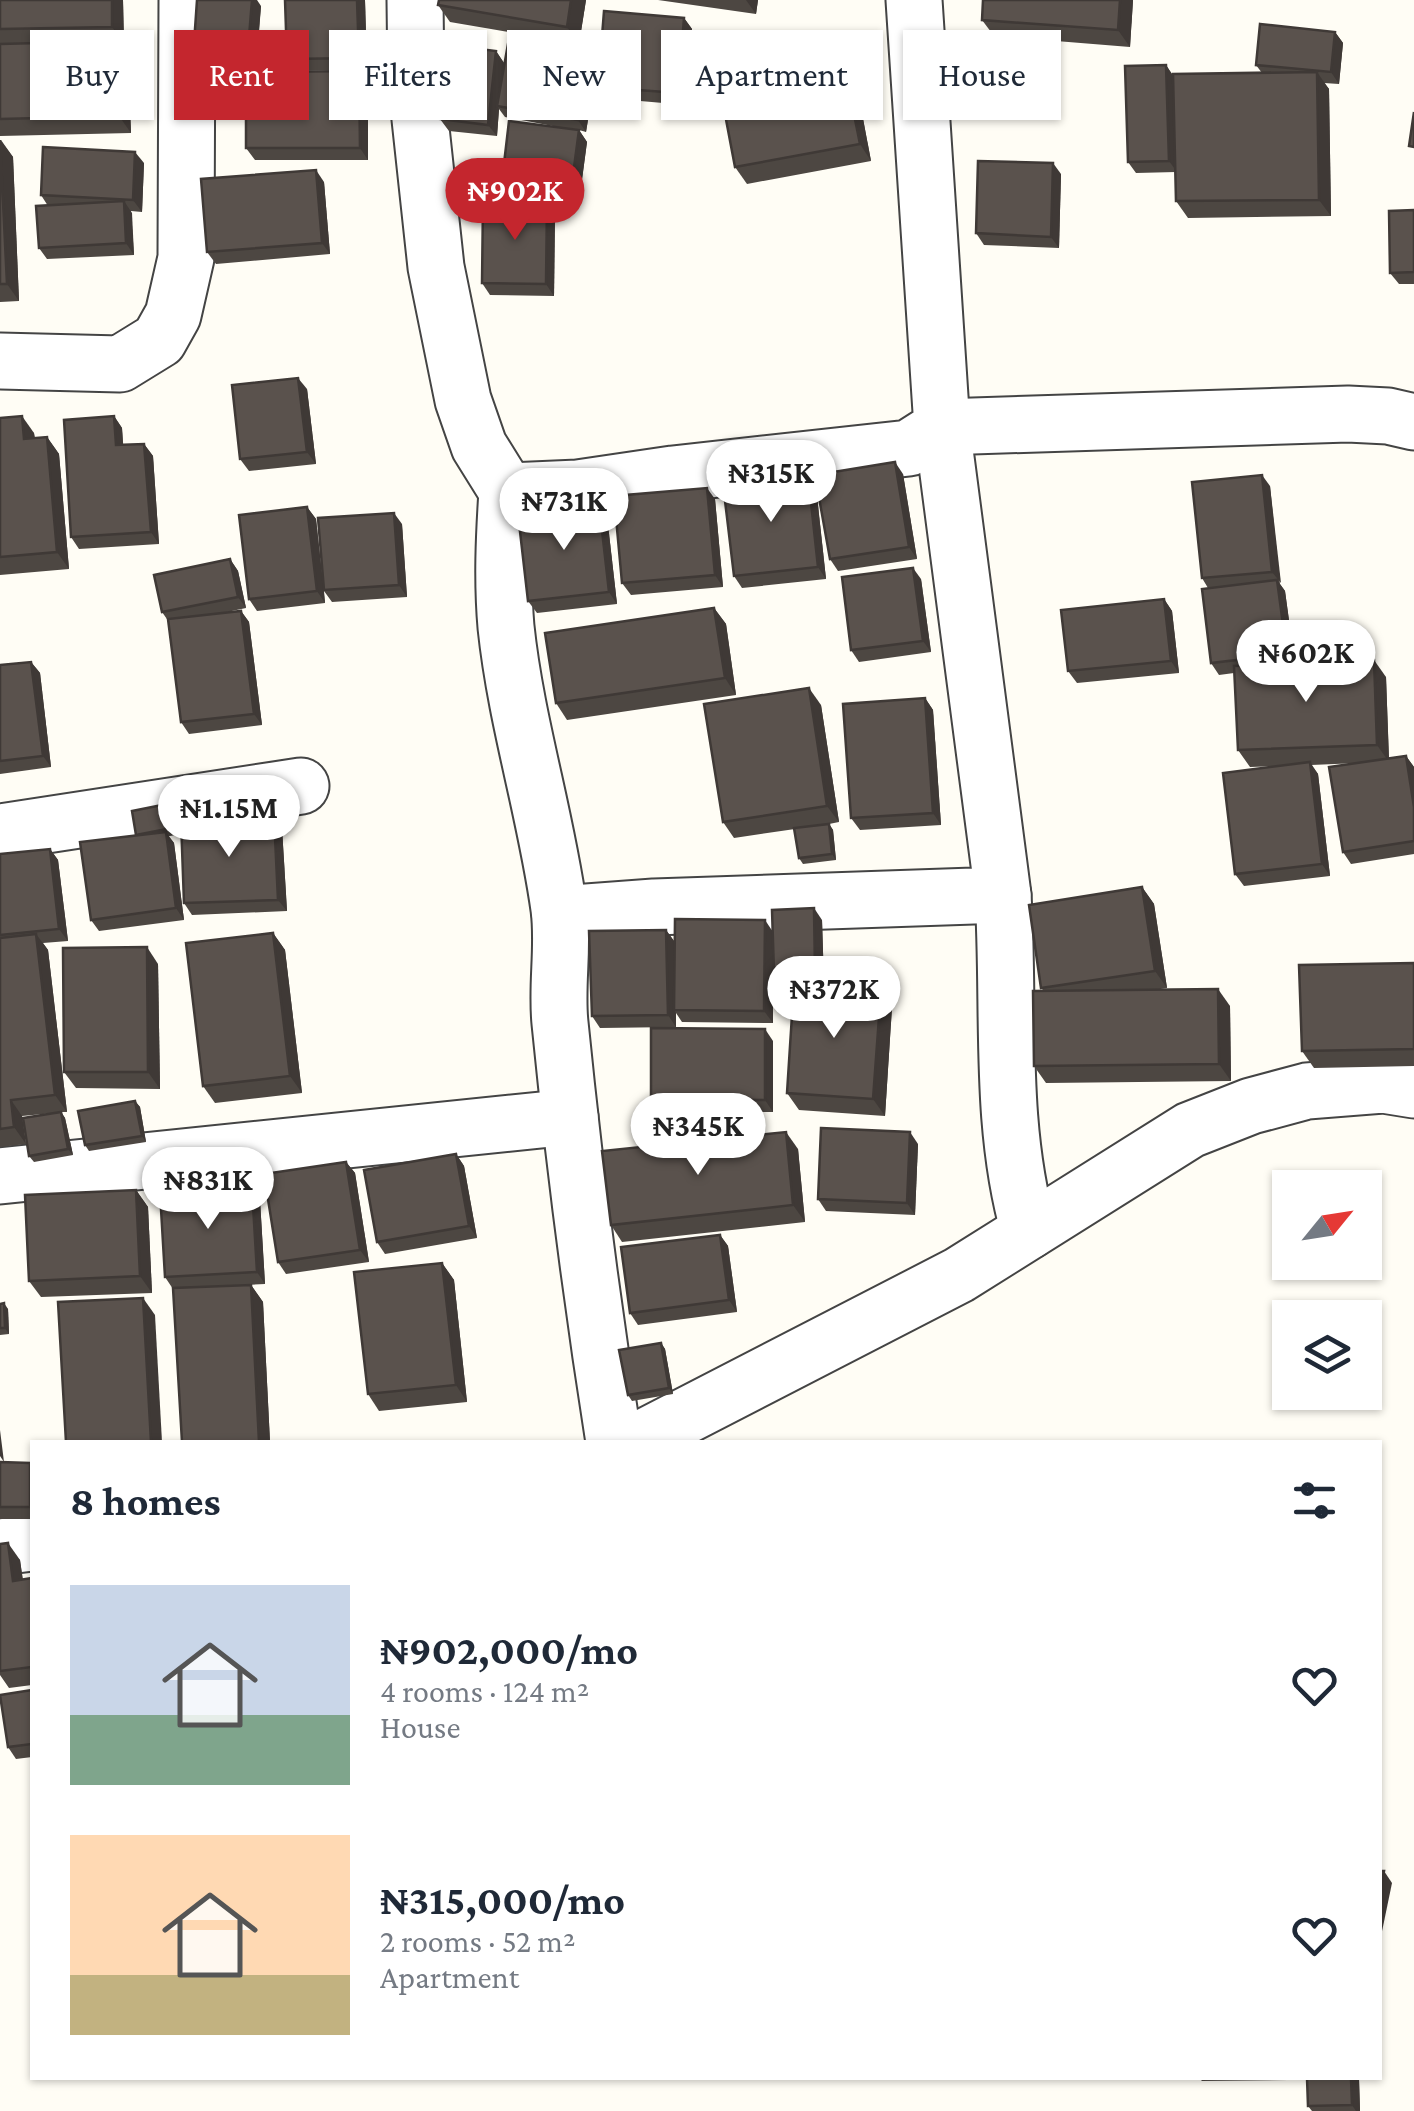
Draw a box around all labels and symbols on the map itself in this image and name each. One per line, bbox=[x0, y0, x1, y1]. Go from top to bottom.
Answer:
pin: ₦902K bbox=[445, 158, 585, 243]
pin: ₦315K bbox=[701, 440, 841, 525]
pin: ₦731K bbox=[494, 468, 634, 553]
pin: ₦602K bbox=[1236, 620, 1376, 705]
pin: ₦1.15M bbox=[148, 775, 310, 860]
pin: ₦372K bbox=[764, 956, 904, 1041]
pin: ₦345K bbox=[628, 1093, 768, 1178]
pin: ₦831K bbox=[138, 1147, 278, 1232]
north arrow bbox=[1272, 1170, 1382, 1280]

